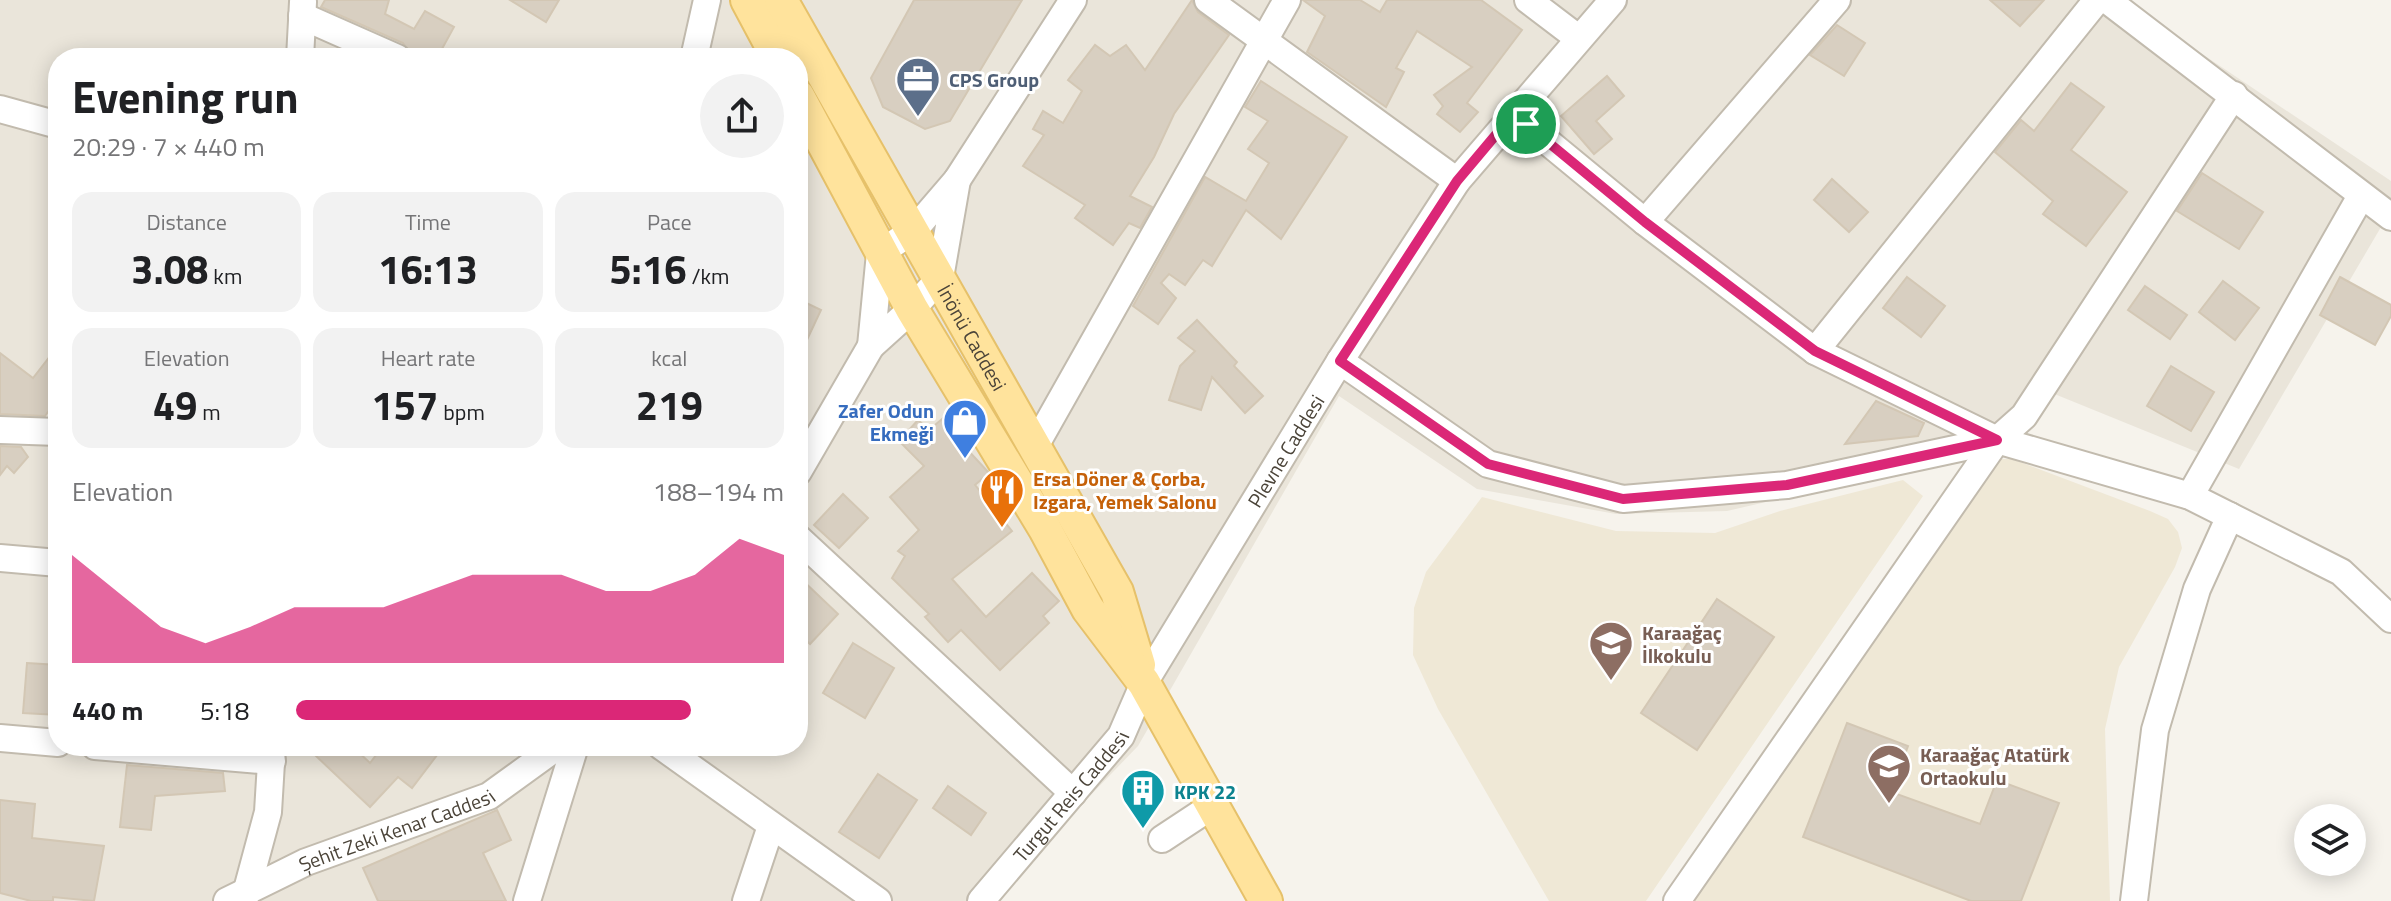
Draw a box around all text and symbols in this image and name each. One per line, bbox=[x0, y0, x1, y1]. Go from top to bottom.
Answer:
office icon: CPS Group bbox=[894, 55, 942, 118]
text: Evening run bbox=[72, 63, 299, 130]
place label: CPS Group bbox=[949, 64, 1039, 95]
button: share bbox=[700, 74, 784, 158]
pin bbox=[1492, 90, 1560, 158]
icon: arrive bbox=[1504, 102, 1548, 146]
text: 20:29 · 7 × 440 m bbox=[72, 127, 265, 166]
text: Distance bbox=[146, 205, 227, 239]
text: Time bbox=[405, 205, 451, 239]
text: Pace bbox=[647, 205, 692, 239]
text: 3.08 bbox=[131, 239, 209, 300]
text: 16:13 bbox=[378, 239, 478, 300]
text: 5:16 bbox=[609, 239, 687, 300]
text: km bbox=[209, 259, 242, 293]
text: /km bbox=[687, 259, 729, 293]
street label: İnönü Caddesi bbox=[930, 279, 1015, 396]
text: Elevation bbox=[144, 341, 229, 375]
text: Heart rate bbox=[381, 341, 475, 375]
text: kcal bbox=[651, 341, 687, 375]
text: 49 bbox=[153, 375, 197, 436]
text: 157 bbox=[371, 375, 438, 436]
text: 219 bbox=[636, 375, 703, 436]
street label: Plevne Caddesi bbox=[1239, 388, 1332, 513]
text: m bbox=[197, 395, 221, 429]
text: bpm bbox=[438, 395, 485, 429]
place label: Zafer Odun Ekmeği bbox=[838, 395, 934, 449]
shop icon: Zafer Odun Ekmeği bbox=[941, 397, 989, 460]
place label: Ersa Döner & Çorba, Izgara, Yemek Salonu bbox=[1033, 463, 1217, 517]
restaurant icon: Ersa Döner & Çorba, Izgara, Yemek Salonu bbox=[978, 466, 1026, 529]
text: Elevation bbox=[72, 472, 173, 511]
text: 188–194 m bbox=[653, 472, 784, 511]
place label: Karaağaç İlkokulu bbox=[1642, 617, 1722, 671]
school or university icon: Karaağaç İlkokulu bbox=[1587, 619, 1635, 682]
text: 440 m bbox=[72, 691, 143, 730]
text: 5:18 bbox=[200, 691, 249, 730]
street label: Turgut Reis Caddesi bbox=[1005, 726, 1137, 869]
place label: Karaağaç Atatürk Ortaokulu bbox=[1920, 739, 2070, 793]
school or university icon: Karaağaç Atatürk Ortaokulu bbox=[1865, 742, 1913, 805]
building icon: KPK 22 bbox=[1119, 767, 1167, 830]
place label: KPK 22 bbox=[1174, 776, 1236, 807]
street label: Şehit Zeki Kenar Caddesi bbox=[293, 781, 502, 879]
map controls bbox=[2294, 804, 2366, 876]
button: layers bbox=[2294, 804, 2366, 876]

